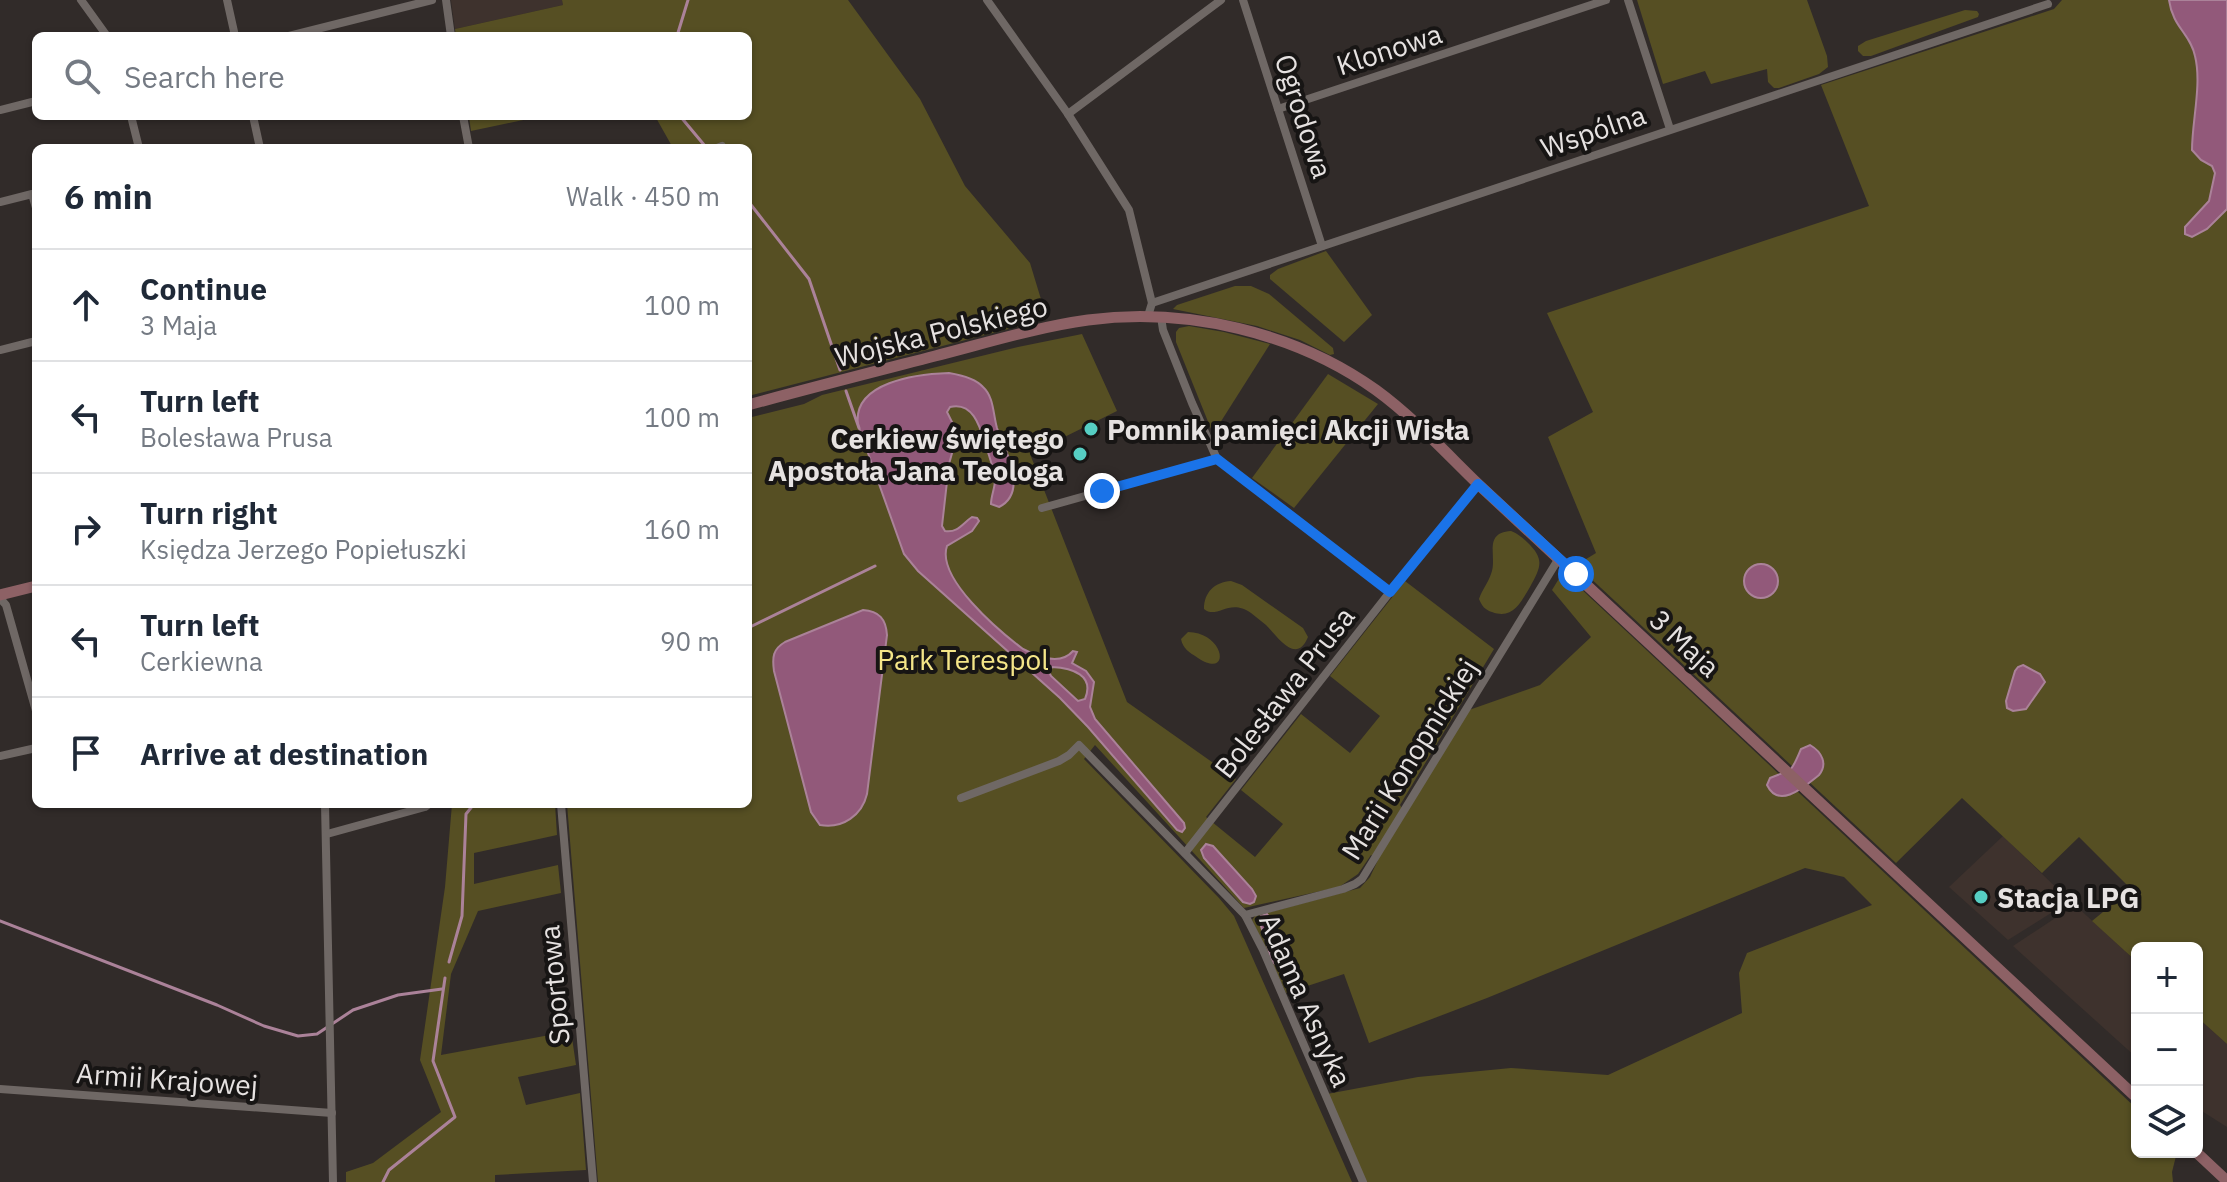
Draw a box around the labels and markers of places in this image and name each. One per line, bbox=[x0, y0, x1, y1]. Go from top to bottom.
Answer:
place label: Pomnik pamięci Akcji Wisła bbox=[1107, 411, 1470, 448]
place label: Cerkiew świętego Apostoła Jana Teologa bbox=[768, 420, 1064, 489]
marker: Pomnik pamięci Akcji Wisła bbox=[1082, 420, 1100, 438]
marker: Cerkiew świętego Apostoła Jana Teologa bbox=[1071, 445, 1089, 463]
place label: Stacja LPG bbox=[1997, 879, 2139, 916]
marker: Stacja LPG bbox=[1972, 888, 1990, 906]

